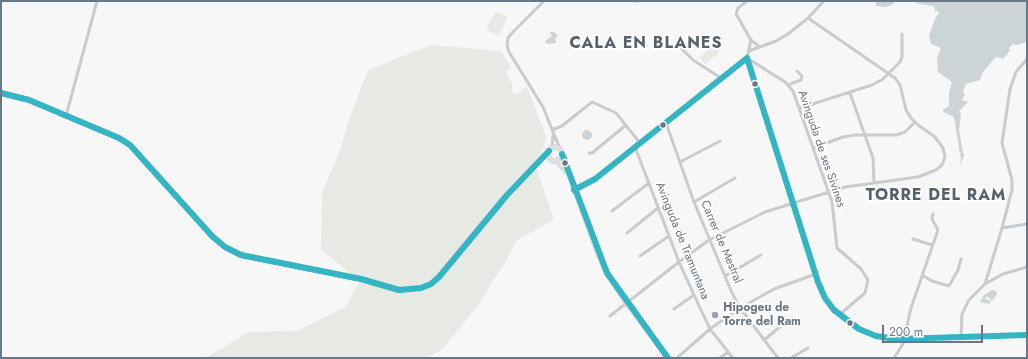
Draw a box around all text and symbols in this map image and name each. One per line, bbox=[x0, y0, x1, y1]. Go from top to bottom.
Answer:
district label: CALA EN BLANES bbox=[569, 34, 723, 54]
unlabelled marker bbox=[750, 79, 760, 89]
street label: Avinguda de ses Sivines bbox=[794, 89, 848, 209]
unlabelled marker bbox=[658, 120, 668, 130]
unlabelled marker bbox=[560, 158, 570, 168]
street label: Avinguda de Tramuntana bbox=[652, 180, 712, 302]
district label: TORRE DEL RAM bbox=[866, 186, 1006, 206]
street label: Carrer de Mestral bbox=[697, 198, 745, 286]
place label: Hipogeu de Torre del Ram bbox=[723, 301, 801, 329]
marker: Hipogeu de Torre del Ram bbox=[710, 310, 720, 320]
scale bar bbox=[884, 317, 985, 343]
unlabelled marker bbox=[845, 318, 855, 328]
text: 200 m bbox=[889, 323, 923, 341]

